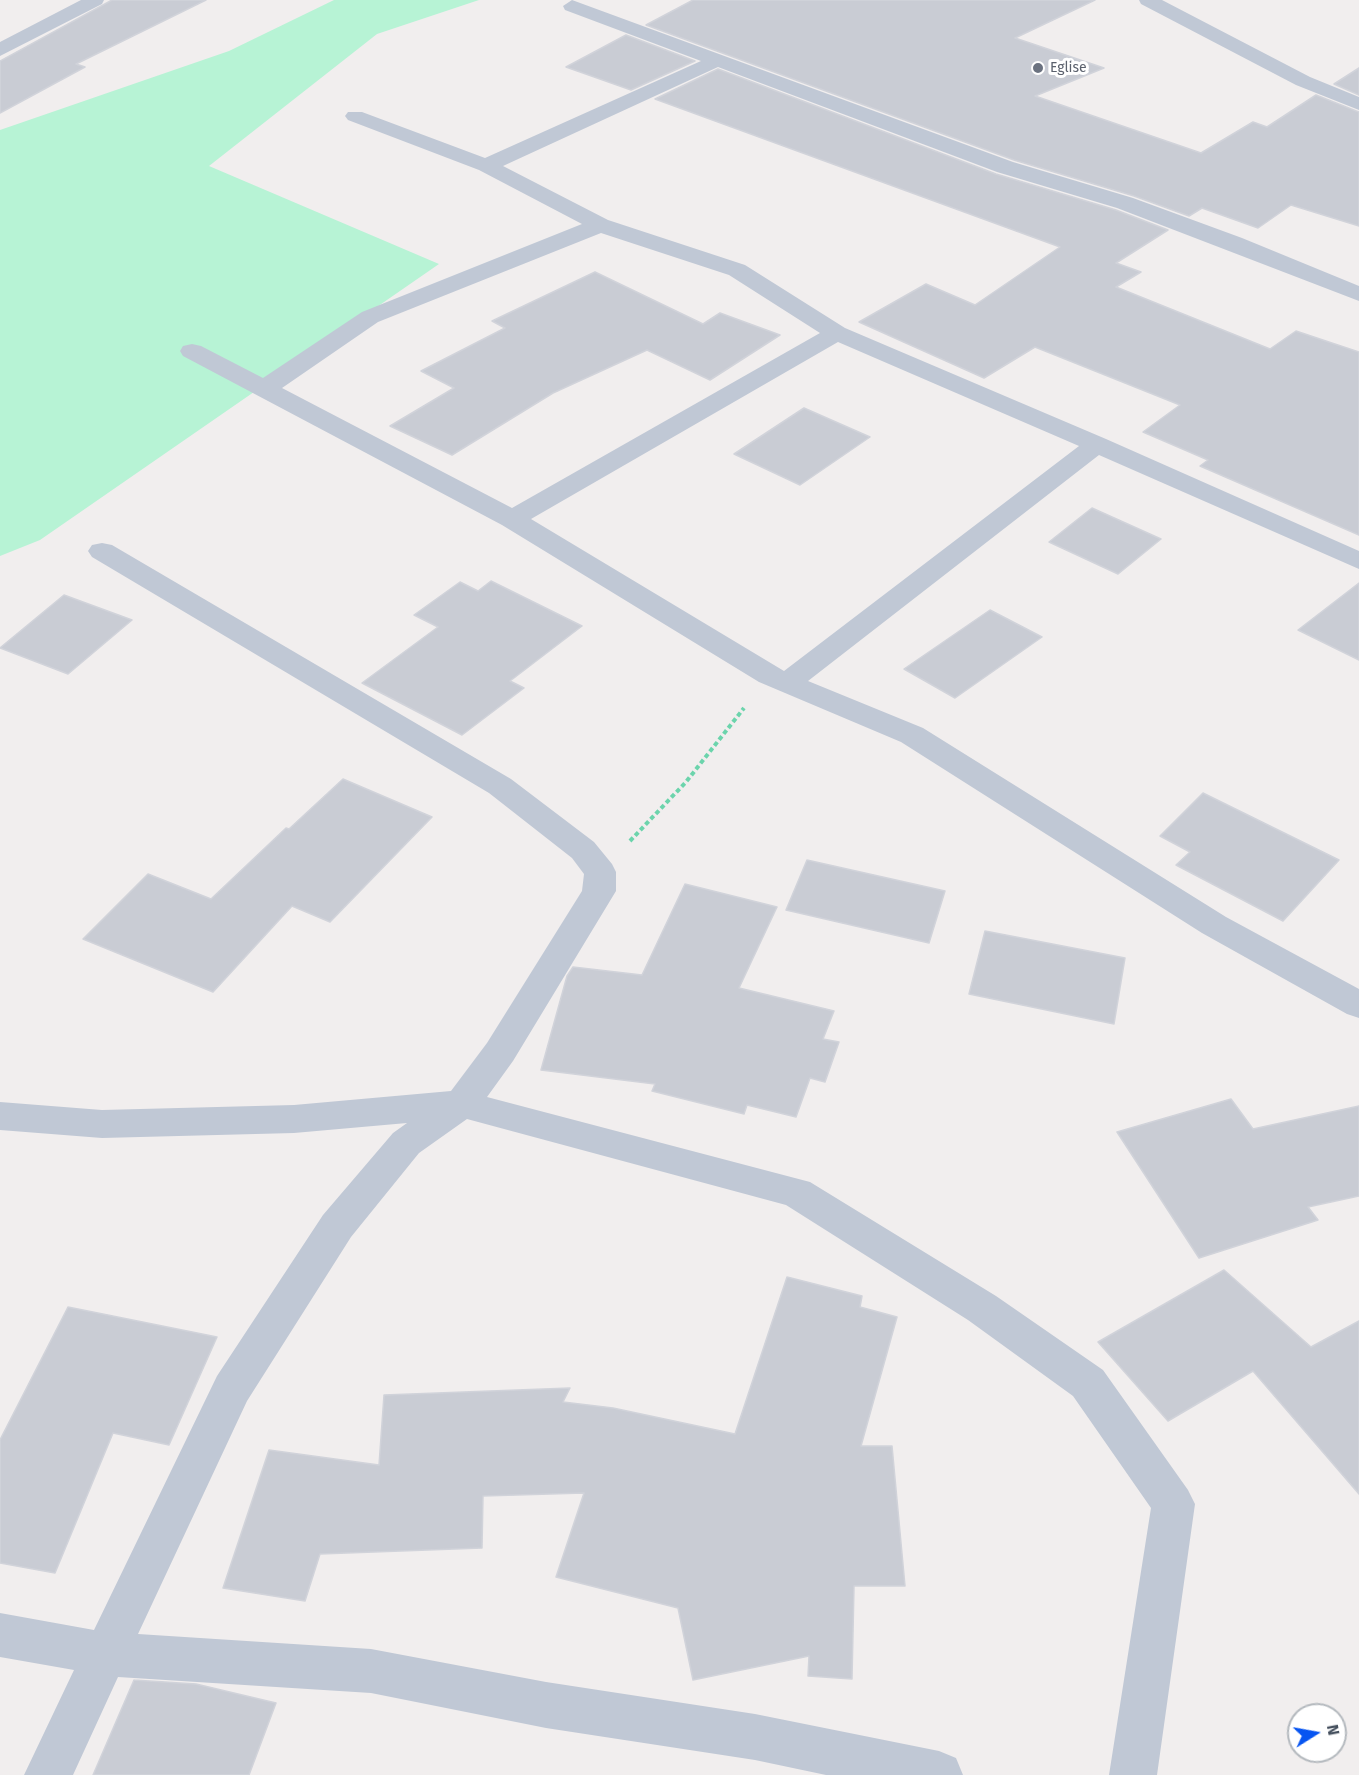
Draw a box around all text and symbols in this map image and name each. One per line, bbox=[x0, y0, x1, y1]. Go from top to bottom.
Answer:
place label: Eglise bbox=[1050, 60, 1087, 76]
marker: Eglise bbox=[1031, 61, 1045, 75]
north arrow bbox=[1287, 1703, 1347, 1763]
text: N bbox=[1323, 1723, 1344, 1737]

